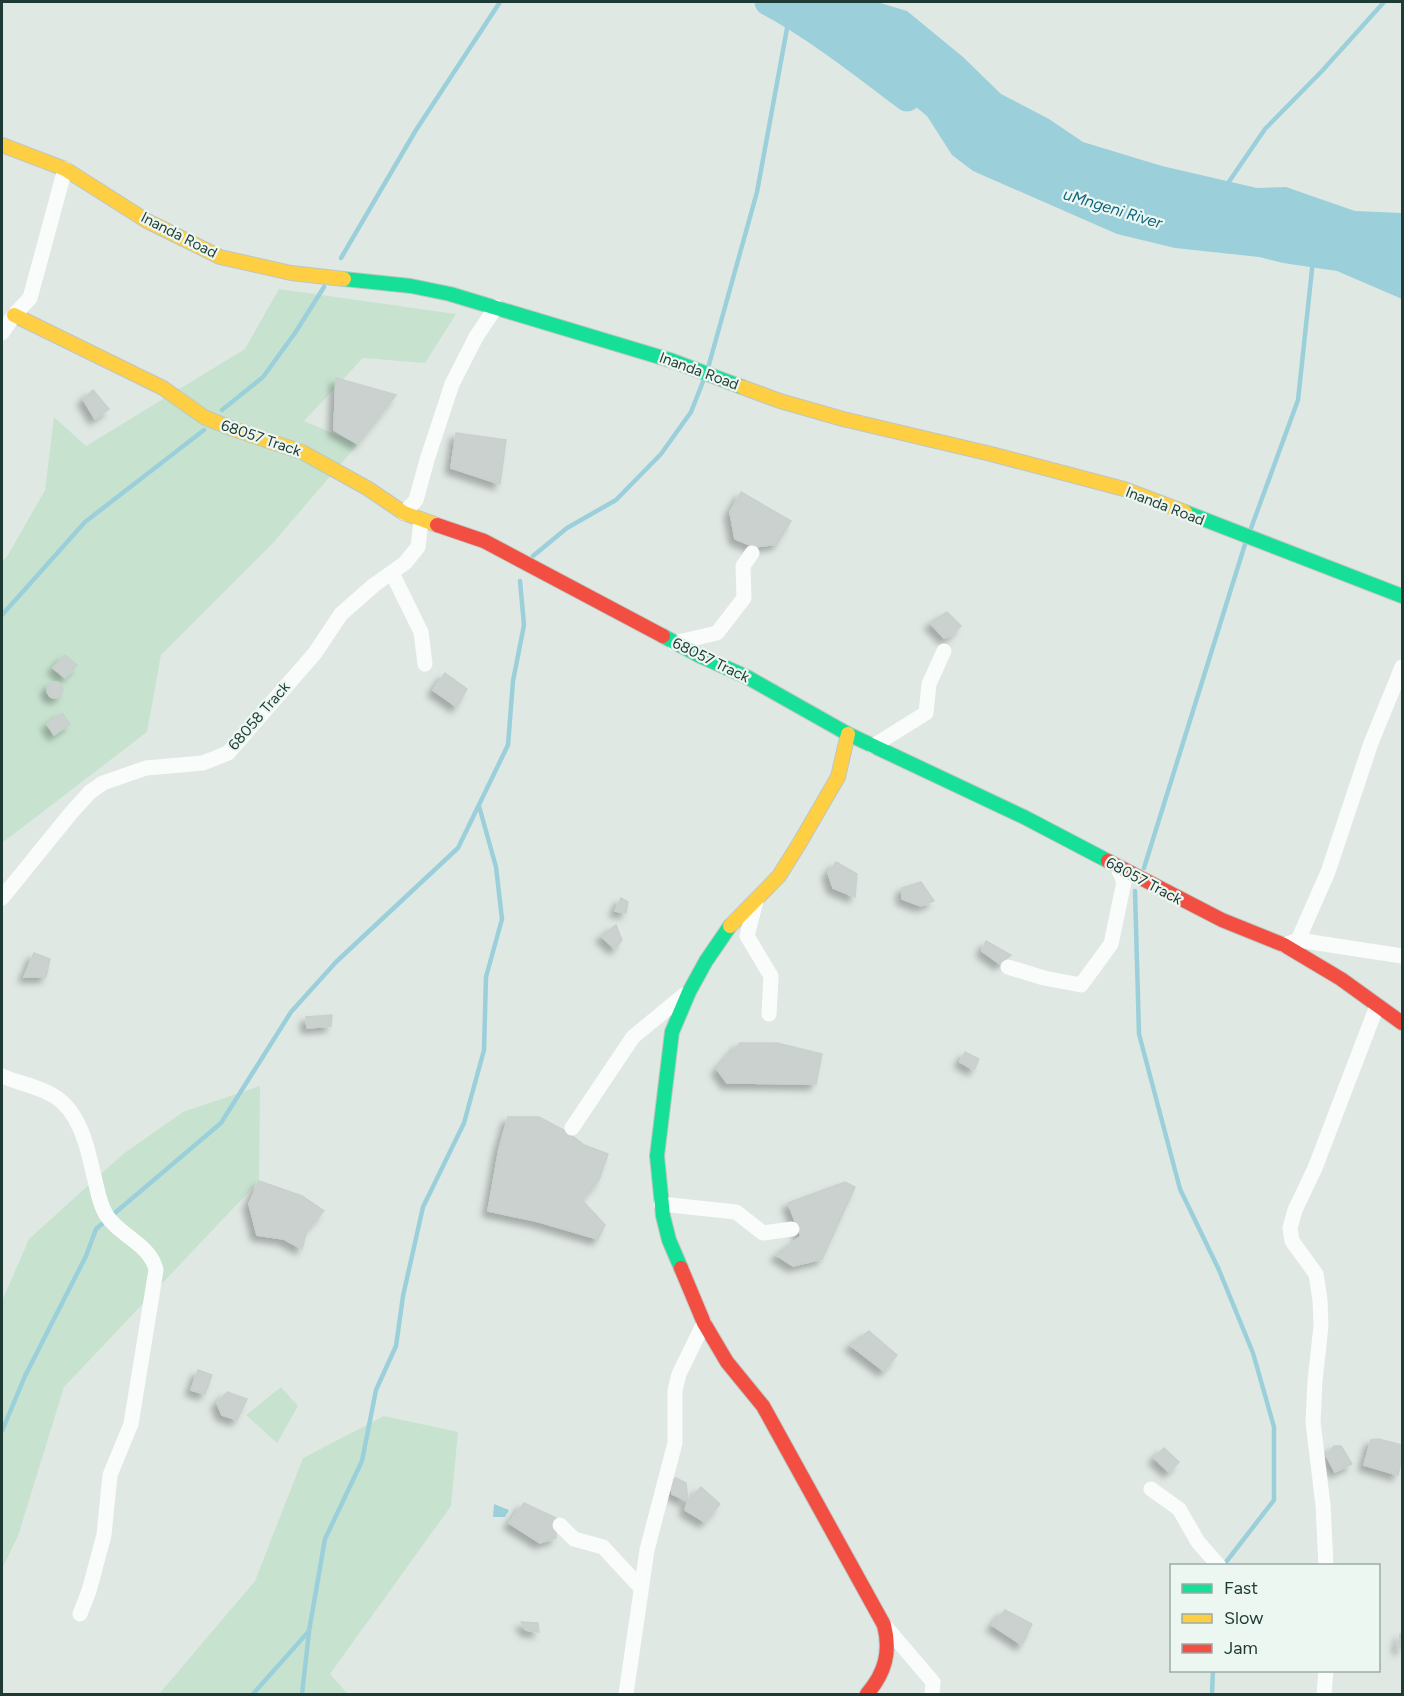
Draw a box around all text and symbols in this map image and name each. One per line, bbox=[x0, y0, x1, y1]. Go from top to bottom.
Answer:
water label: uMngeni River bbox=[1061, 184, 1165, 233]
street label: Inanda Road bbox=[138, 208, 220, 262]
street label: Inanda Road bbox=[657, 348, 741, 394]
street label: 68057 Track bbox=[219, 416, 304, 460]
street label: Inanda Road bbox=[1123, 483, 1207, 529]
street label: 68057 Track bbox=[670, 634, 753, 687]
street label: 68058 Track bbox=[224, 678, 294, 754]
street label: 68057 Track bbox=[1103, 853, 1186, 909]
legend bbox=[1170, 1564, 1380, 1672]
text: Fast bbox=[1224, 1577, 1258, 1599]
text: Slow bbox=[1224, 1607, 1263, 1629]
text: Jam bbox=[1224, 1637, 1258, 1659]

